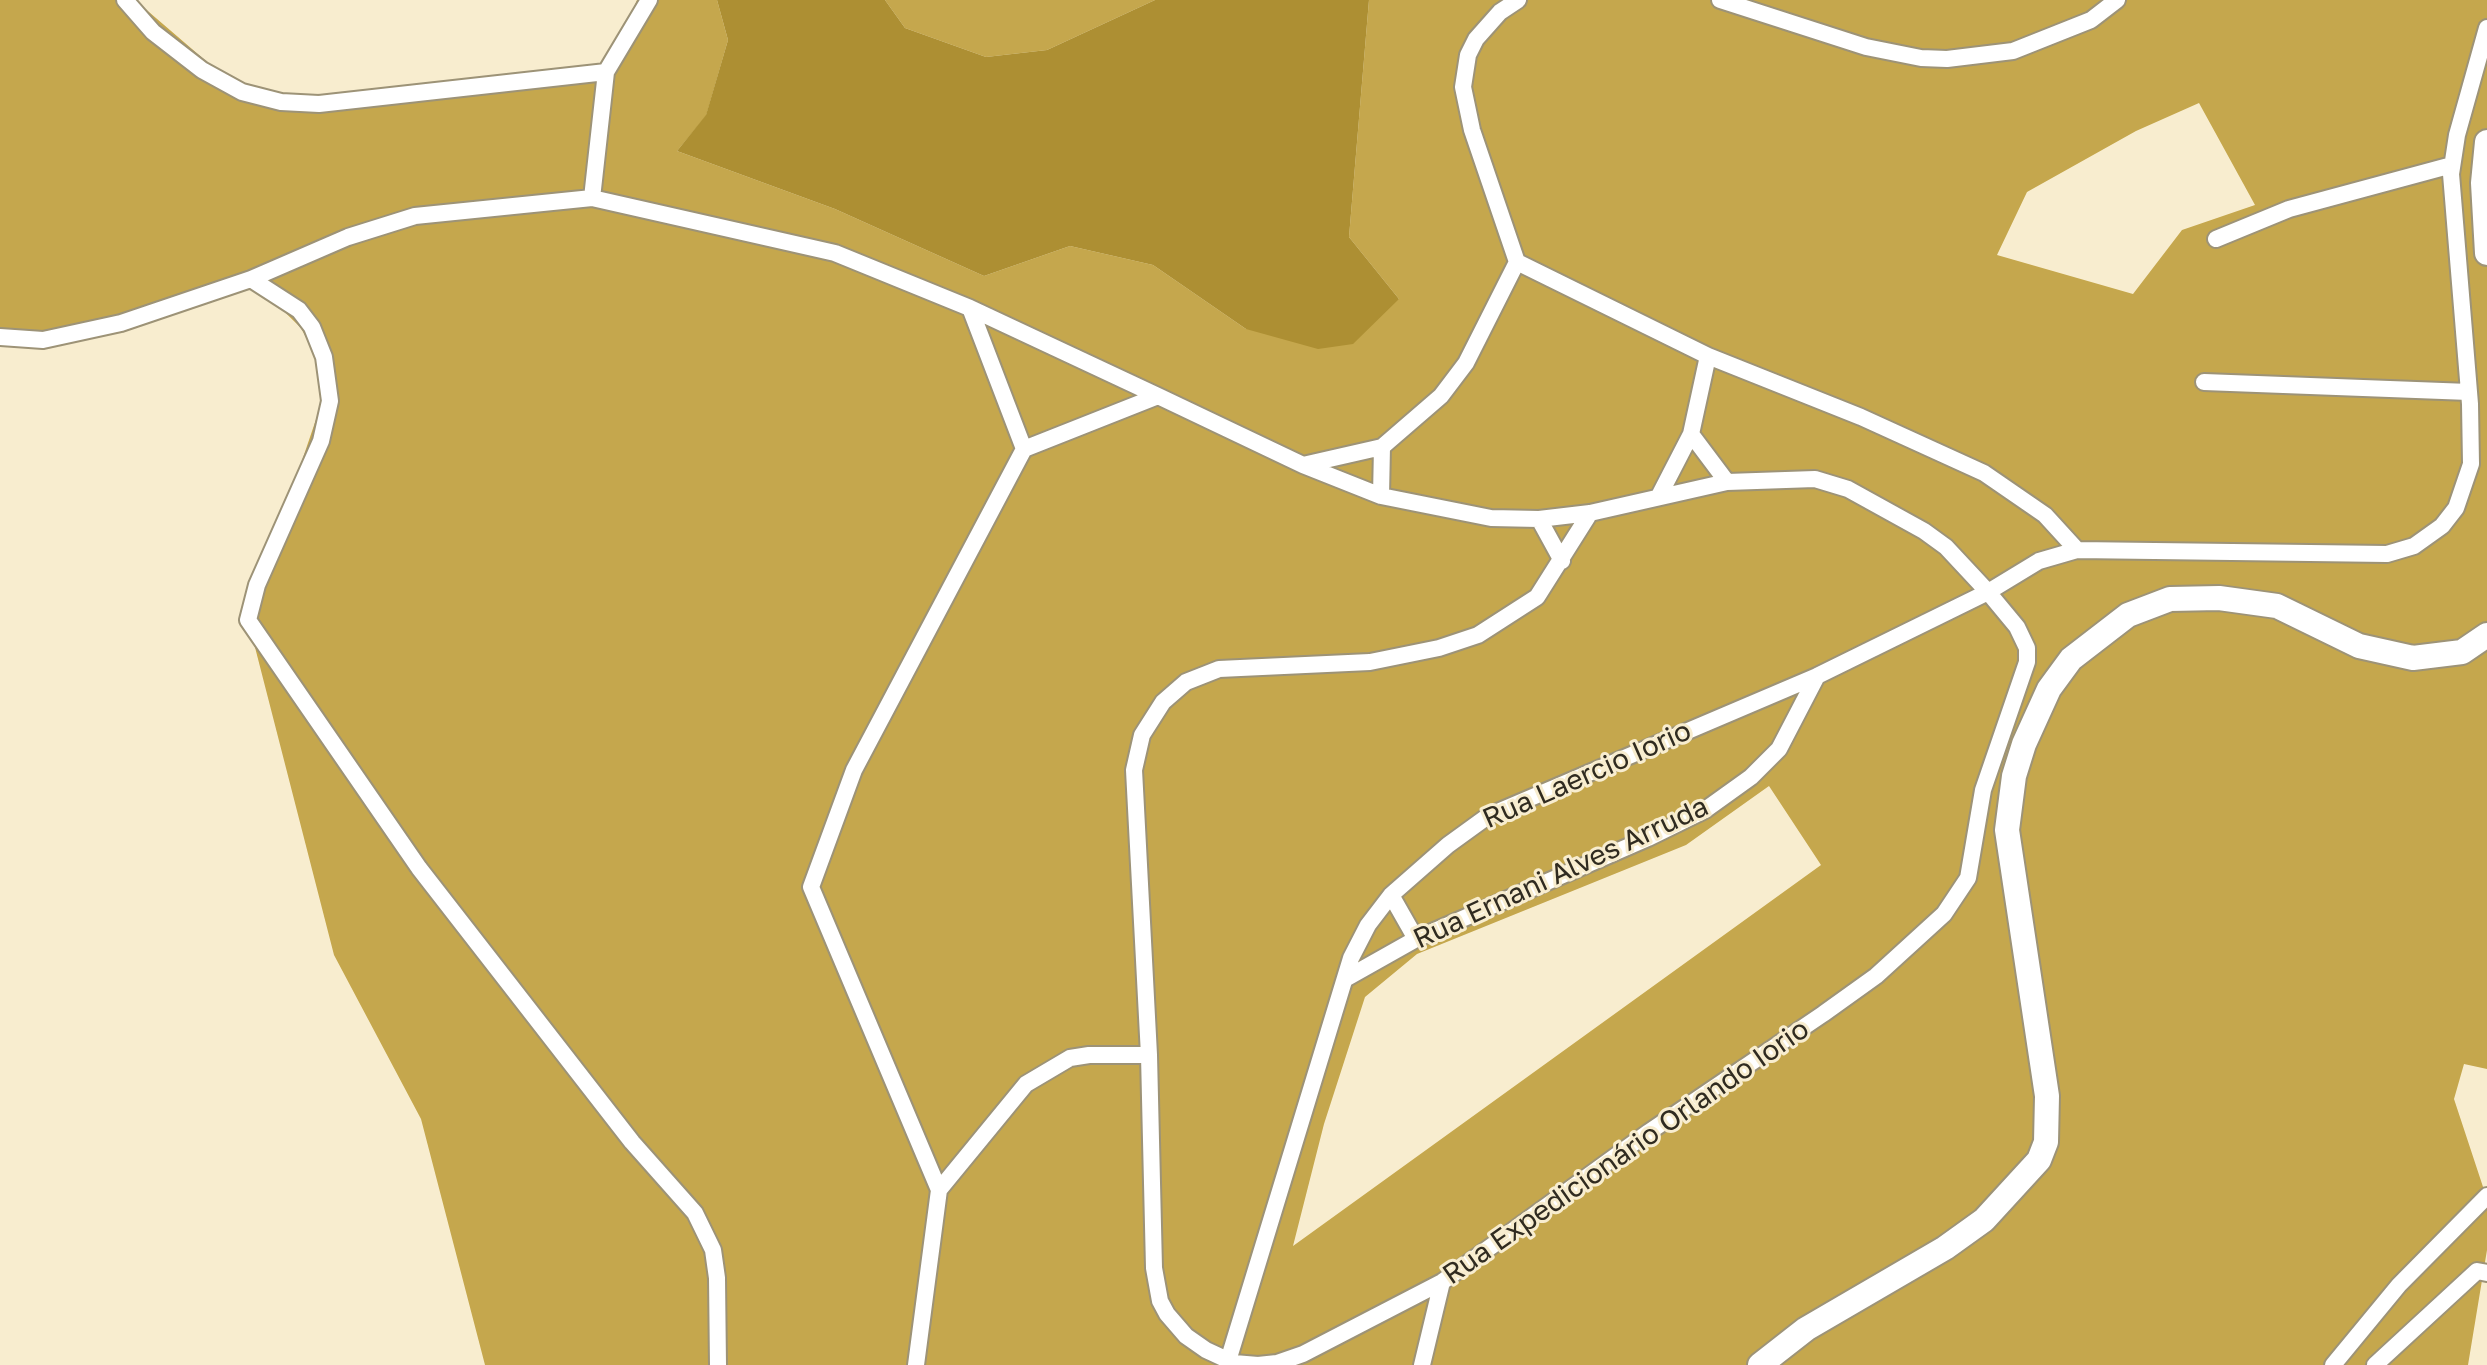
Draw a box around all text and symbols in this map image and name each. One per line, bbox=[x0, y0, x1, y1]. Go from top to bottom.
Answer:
street label: Rua Laercio Iorio bbox=[1478, 714, 1696, 836]
street label: Rua Ernani Alves Arruda bbox=[1408, 790, 1714, 956]
street label: Rua Expedicionário Orlando Iorio bbox=[1436, 1012, 1816, 1292]

